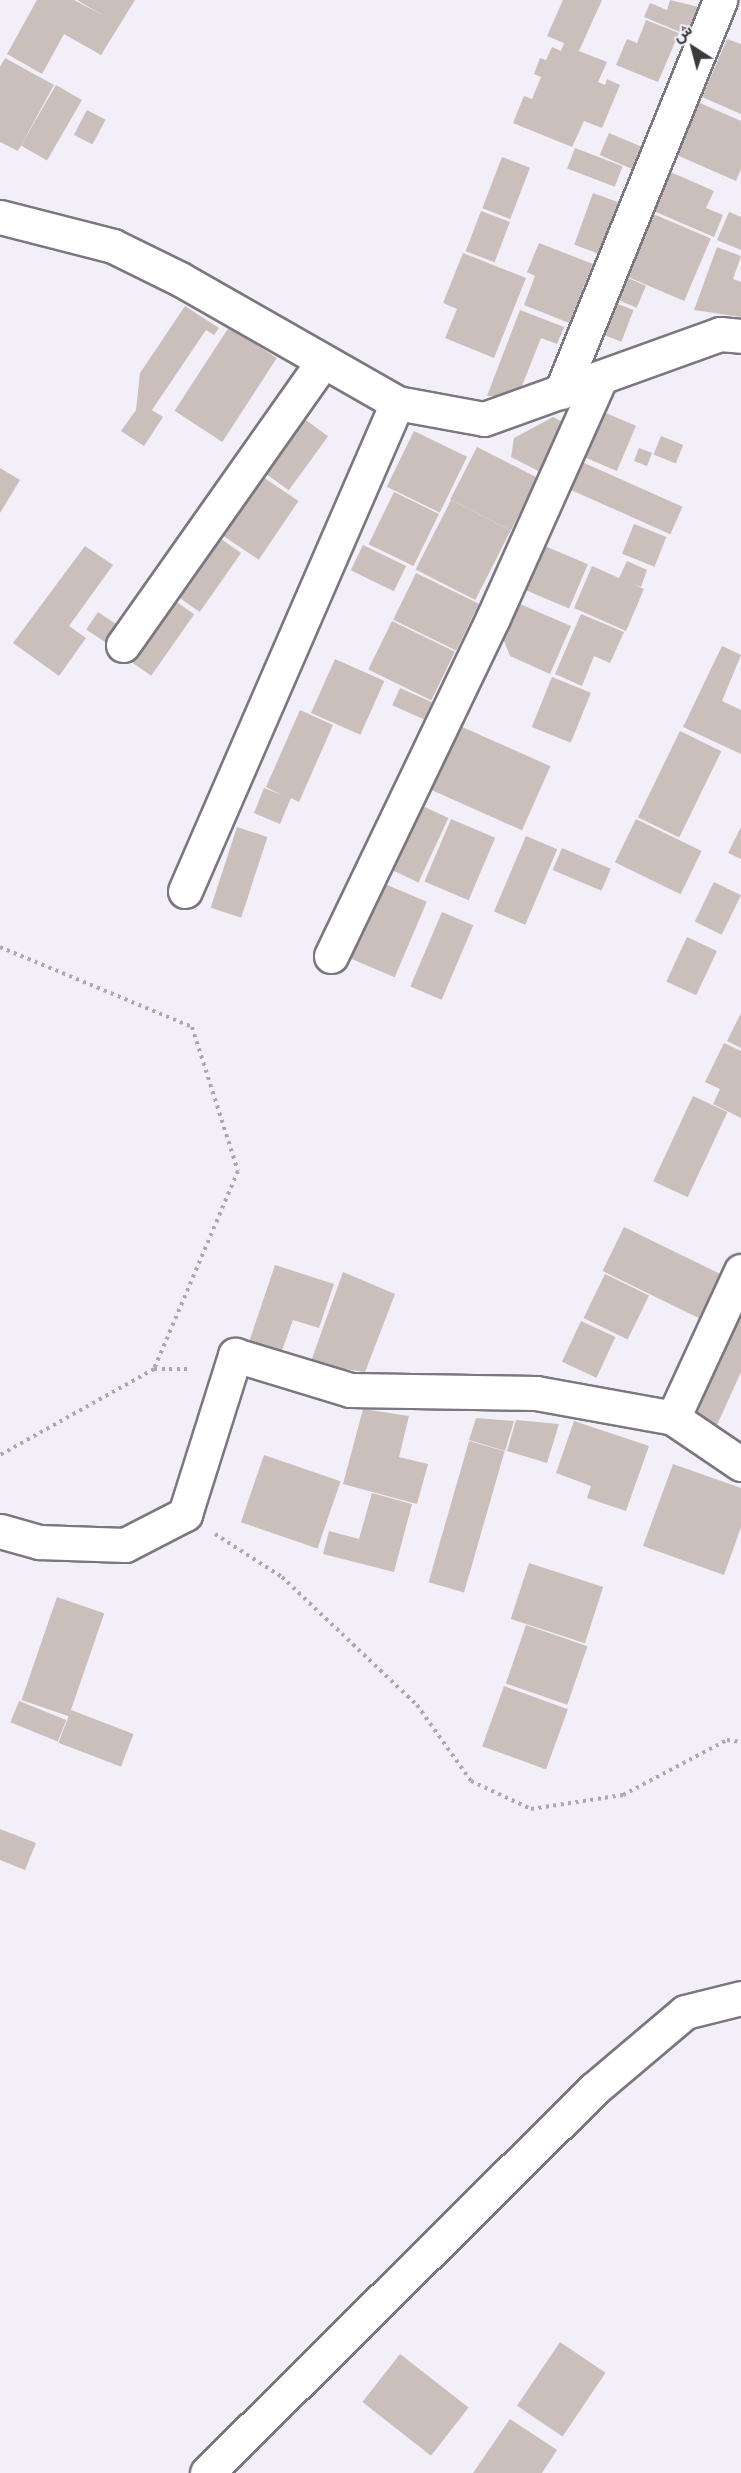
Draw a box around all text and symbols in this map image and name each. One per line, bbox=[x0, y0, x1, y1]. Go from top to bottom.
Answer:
north arrow bbox=[663, 18, 723, 78]
text: ش bbox=[669, 20, 695, 46]

